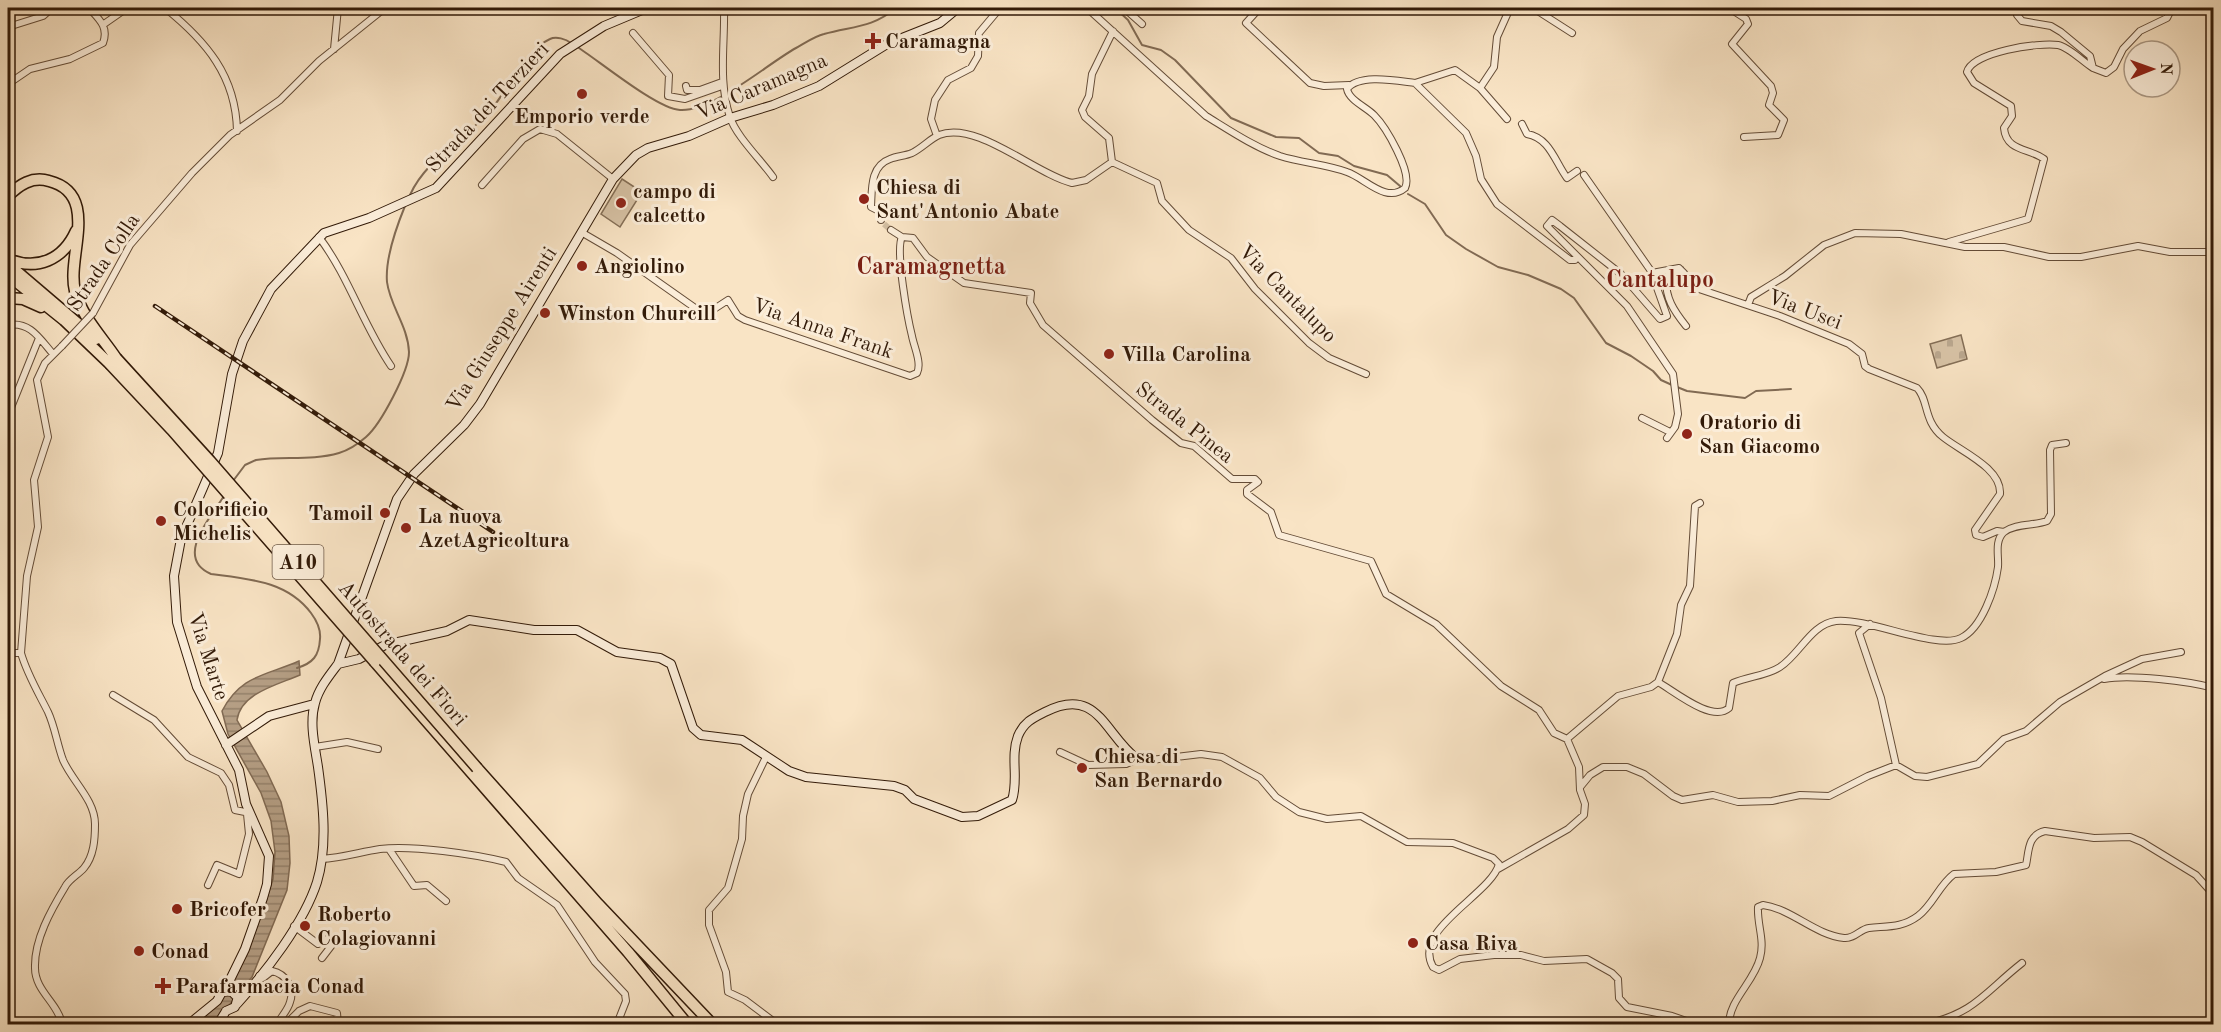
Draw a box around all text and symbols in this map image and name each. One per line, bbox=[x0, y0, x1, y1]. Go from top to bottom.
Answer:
place label: Caramagna bbox=[885, 32, 991, 53]
marker: Caramagna bbox=[866, 34, 880, 48]
street label: Strada dei Terzieri bbox=[423, 39, 554, 177]
north arrow bbox=[2122, 39, 2182, 99]
street label: Via Caramagna bbox=[693, 50, 830, 125]
text: N bbox=[2157, 63, 2173, 76]
marker: Emporio verde bbox=[575, 87, 589, 101]
place label: Emporio verde bbox=[514, 107, 650, 128]
place label: Chiesa di Sant'Antonio Abate bbox=[876, 178, 1059, 223]
place label: campo di calcetto bbox=[633, 182, 716, 227]
marker: Chiesa di Sant'Antonio Abate bbox=[857, 192, 871, 206]
marker: campo di calcetto bbox=[614, 196, 628, 210]
street label: Strada Colla bbox=[64, 210, 144, 315]
street label: Via Cantalupo bbox=[1234, 241, 1340, 347]
street label: Via Giuseppe Airenti bbox=[443, 244, 561, 416]
district label: Caramagnetta bbox=[856, 256, 1006, 280]
place label: Angiolino bbox=[594, 257, 685, 278]
marker: Angiolino bbox=[575, 259, 589, 273]
district label: Cantalupo bbox=[1606, 269, 1714, 293]
street label: Via Usci bbox=[1765, 287, 1844, 334]
street label: Via Anna Frank bbox=[749, 295, 896, 363]
place label: Winston Churcill bbox=[557, 304, 716, 325]
marker: Winston Churcill bbox=[538, 306, 552, 320]
place label: Villa Carolina bbox=[1121, 345, 1251, 366]
marker: Villa Carolina bbox=[1102, 347, 1116, 361]
street label: Strada Pinea bbox=[1131, 379, 1237, 468]
place label: Oratorio di San Giacomo bbox=[1699, 413, 1820, 458]
marker: Oratorio di San Giacomo bbox=[1680, 427, 1694, 441]
place label: Colorificio Michelis bbox=[173, 500, 268, 545]
place label: Tamoil bbox=[308, 504, 373, 525]
marker: Tamoil bbox=[378, 506, 392, 520]
place label: La nuova AzetAgricoltura bbox=[418, 507, 570, 552]
marker: Colorificio Michelis bbox=[154, 514, 168, 528]
marker: La nuova AzetAgricoltura bbox=[399, 521, 413, 535]
road number: A10 bbox=[272, 545, 324, 579]
street label: Autostrada dei Fiori bbox=[333, 578, 470, 730]
street label: Via Marte bbox=[184, 610, 232, 703]
place label: Chiesa di San Bernardo bbox=[1094, 747, 1223, 792]
marker: Chiesa di San Bernardo bbox=[1075, 761, 1089, 775]
place label: Bricofer bbox=[189, 900, 266, 921]
marker: Bricofer bbox=[170, 902, 184, 916]
place label: Roberto Colagiovanni bbox=[317, 905, 436, 950]
marker: Roberto Colagiovanni bbox=[298, 919, 312, 933]
place label: Casa Riva bbox=[1425, 934, 1518, 955]
marker: Casa Riva bbox=[1406, 936, 1420, 950]
place label: Conad bbox=[151, 942, 209, 963]
marker: Conad bbox=[132, 944, 146, 958]
place label: Parafarmacia Conad bbox=[175, 977, 365, 998]
marker: Parafarmacia Conad bbox=[156, 979, 170, 993]

